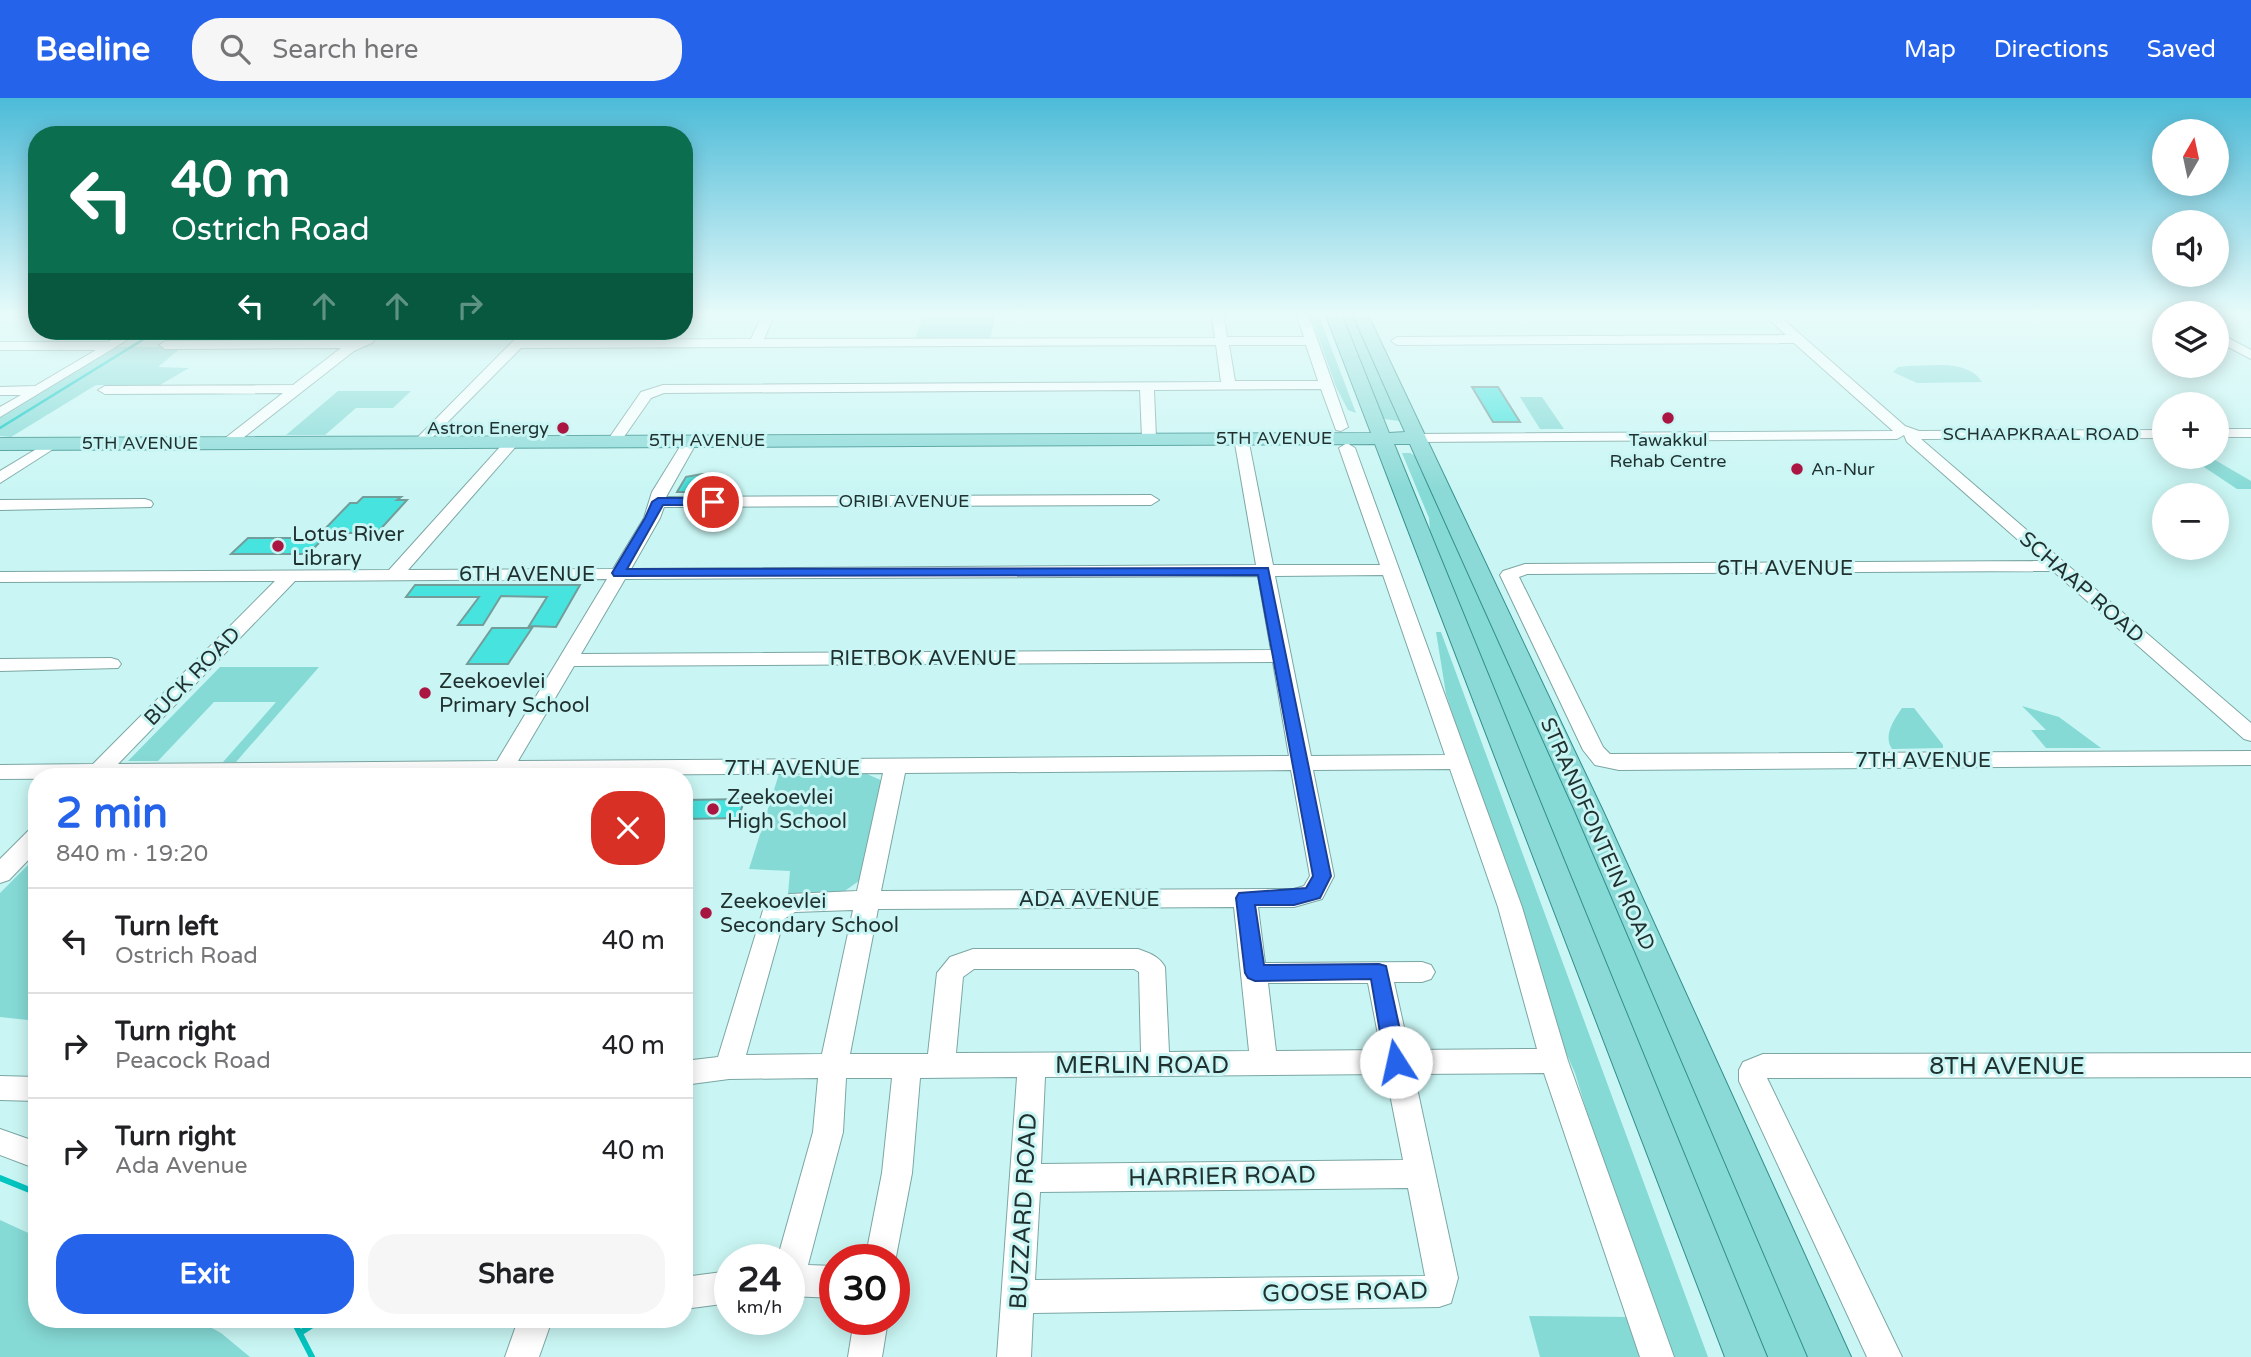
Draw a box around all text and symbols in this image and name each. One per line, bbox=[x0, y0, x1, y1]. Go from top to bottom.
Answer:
search box bbox=[192, 18, 682, 81]
text: Beeline bbox=[35, 30, 150, 69]
icon: search bbox=[216, 30, 254, 68]
text: Search here bbox=[272, 34, 418, 65]
text: Map bbox=[1904, 35, 1956, 64]
text: Directions bbox=[1994, 35, 2109, 64]
text: Saved bbox=[2147, 35, 2216, 64]
north arrow bbox=[2152, 119, 2230, 196]
map controls bbox=[2152, 119, 2229, 560]
text: 40 m bbox=[171, 151, 290, 210]
icon: left bbox=[56, 154, 147, 245]
button: sound bbox=[2152, 210, 2229, 287]
text: Ostrich Road bbox=[171, 211, 370, 249]
icon: left bbox=[232, 287, 270, 325]
icon: ahead bbox=[305, 287, 343, 325]
icon: ahead bbox=[378, 287, 416, 325]
icon: right bbox=[451, 287, 489, 325]
button: layers bbox=[2152, 301, 2229, 378]
button: + bbox=[2152, 392, 2229, 469]
marker: Tawakkul Rehab Centre bbox=[1660, 410, 1676, 426]
place label: Astron Energy bbox=[427, 417, 549, 439]
marker: Astron Energy bbox=[555, 420, 571, 436]
street label: SCHAAPKRAAL ROAD bbox=[1943, 423, 2139, 445]
street label: 5TH AVENUE bbox=[1216, 427, 1332, 449]
street label: 5TH AVENUE bbox=[649, 429, 765, 451]
place label: Tawakkul Rehab Centre bbox=[1610, 429, 1726, 472]
street label: 5TH AVENUE bbox=[82, 432, 198, 454]
place label: An-Nur bbox=[1811, 458, 1875, 480]
marker: An-Nur bbox=[1789, 461, 1805, 477]
pin bbox=[683, 472, 743, 532]
icon: arrive bbox=[694, 483, 732, 521]
button: − bbox=[2152, 483, 2229, 560]
street label: ORIBI AVENUE bbox=[838, 490, 970, 512]
place label: Lotus River Library bbox=[292, 522, 404, 571]
street label: SCHAAP ROAD bbox=[2014, 526, 2149, 648]
marker: Lotus River Library bbox=[270, 538, 286, 554]
street label: 6TH AVENUE bbox=[1717, 556, 1853, 581]
street label: 6TH AVENUE bbox=[459, 562, 595, 587]
street label: BUCK ROAD bbox=[139, 622, 246, 731]
street label: RIETBOK AVENUE bbox=[829, 646, 1017, 671]
place label: Zeekoevlei Primary School bbox=[439, 669, 590, 718]
marker: Zeekoevlei Primary School bbox=[417, 685, 433, 701]
street label: STRANDFONTEIN ROAD bbox=[1535, 714, 1660, 954]
street label: 7TH AVENUE bbox=[1855, 748, 1991, 773]
street label: 7TH AVENUE bbox=[724, 756, 860, 781]
place label: Zeekoevlei High School bbox=[727, 785, 847, 834]
text: 2 min bbox=[56, 788, 168, 839]
button: close bbox=[591, 791, 665, 865]
marker: Zeekoevlei High School bbox=[705, 801, 721, 817]
text: 840 m · 19:20 bbox=[56, 840, 208, 868]
street label: ADA AVENUE bbox=[1018, 887, 1160, 912]
place label: Zeekoevlei Secondary School bbox=[720, 889, 899, 938]
marker: Zeekoevlei Secondary School bbox=[698, 905, 714, 921]
text: Turn left bbox=[115, 911, 218, 942]
icon: left bbox=[56, 922, 94, 960]
text: 40 m bbox=[602, 925, 665, 956]
text: Ostrich Road bbox=[115, 942, 258, 970]
text: Turn right bbox=[115, 1016, 236, 1047]
position arrow bbox=[1359, 1025, 1433, 1099]
icon: right bbox=[56, 1027, 94, 1065]
text: 40 m bbox=[602, 1030, 665, 1061]
text: Peacock Road bbox=[115, 1047, 271, 1075]
street label: MERLIN ROAD bbox=[1055, 1051, 1229, 1080]
street label: 8TH AVENUE bbox=[1929, 1052, 2085, 1081]
street label: BUZZARD ROAD bbox=[1004, 1112, 1043, 1310]
text: Turn right bbox=[115, 1121, 236, 1152]
icon: right bbox=[56, 1132, 94, 1170]
text: 40 m bbox=[602, 1135, 665, 1166]
text: Ada Avenue bbox=[115, 1152, 248, 1180]
street label: HARRIER ROAD bbox=[1128, 1160, 1316, 1193]
button: Exit bbox=[56, 1234, 354, 1314]
button: Share bbox=[368, 1234, 665, 1314]
speed limit sign: 30 bbox=[819, 1244, 910, 1335]
text: 24 bbox=[738, 1259, 781, 1301]
street label: GOOSE ROAD bbox=[1262, 1277, 1428, 1308]
text: km/h bbox=[737, 1296, 782, 1318]

